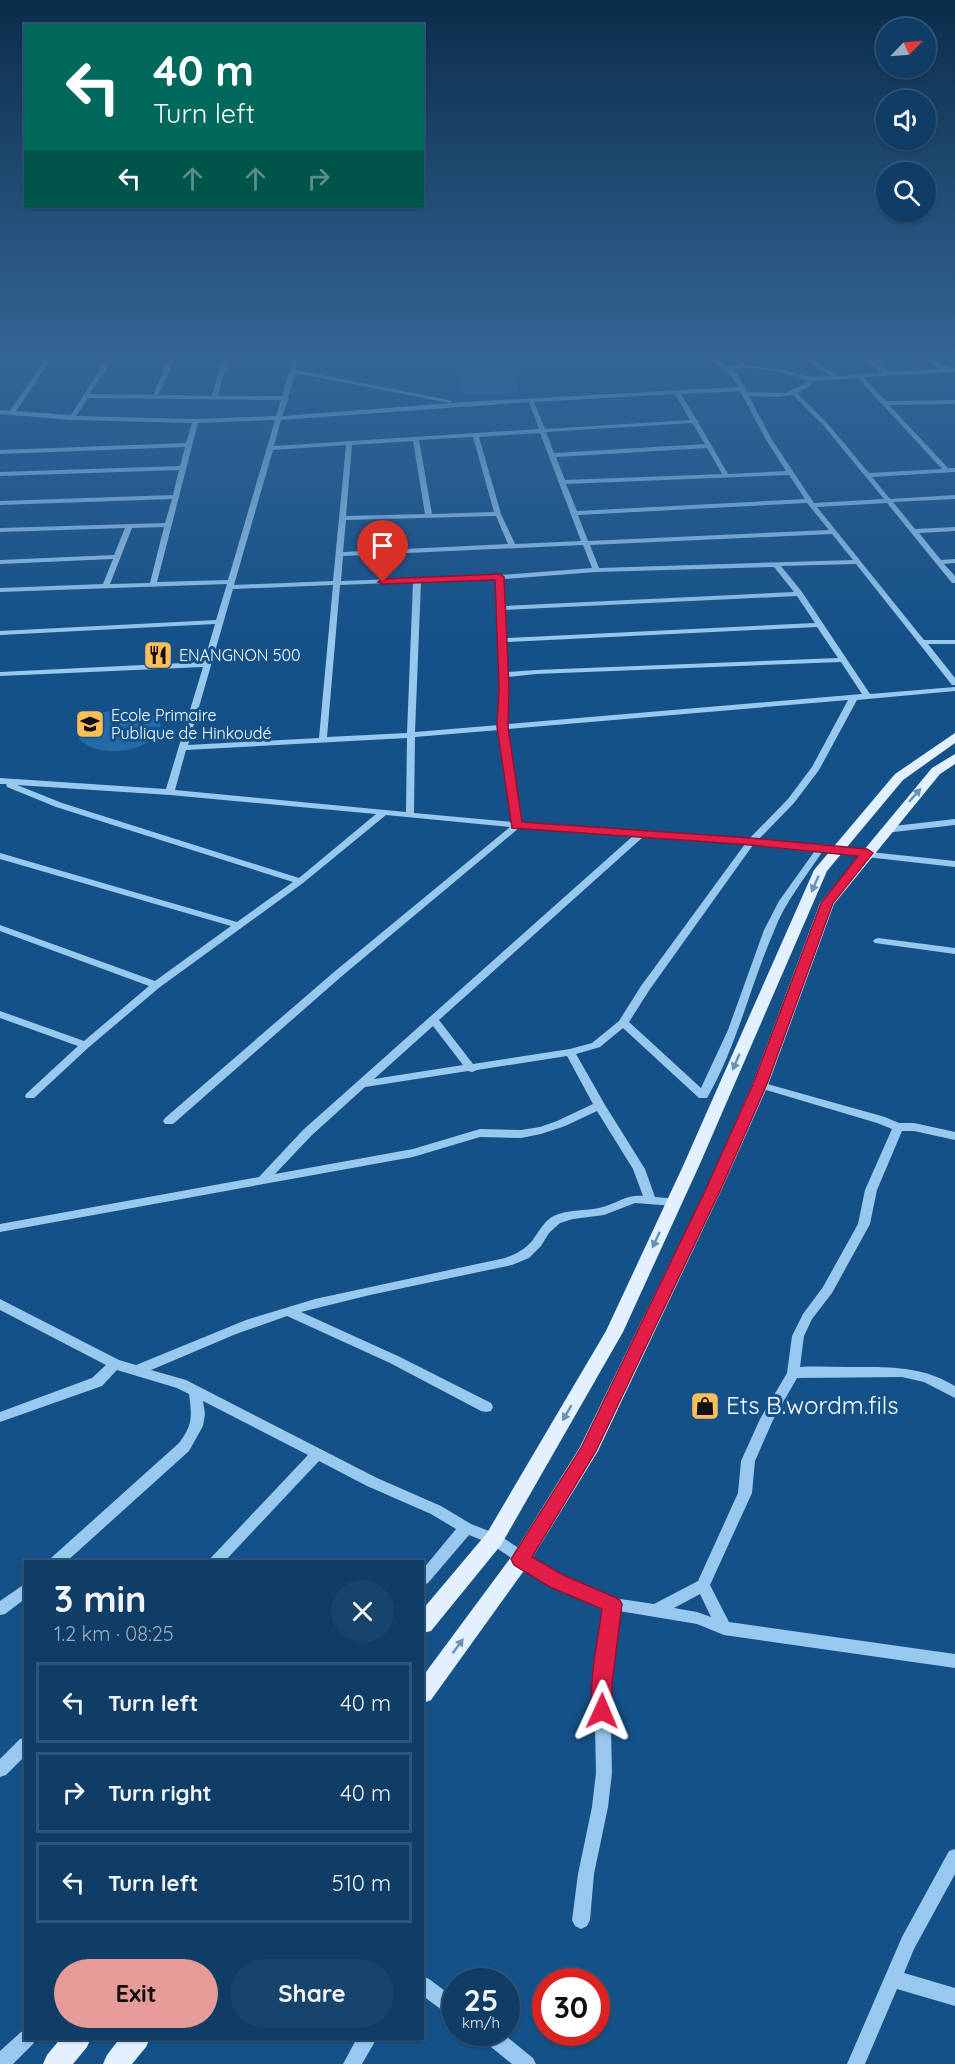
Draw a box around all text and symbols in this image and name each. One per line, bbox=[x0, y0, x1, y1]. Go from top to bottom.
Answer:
north arrow bbox=[876, 18, 936, 78]
map controls bbox=[876, 18, 936, 222]
text: 40 m bbox=[153, 44, 254, 97]
icon: left bbox=[54, 48, 132, 126]
button: sound bbox=[876, 90, 936, 150]
text: Turn left bbox=[153, 96, 255, 130]
icon: left bbox=[113, 162, 146, 195]
icon: ahead bbox=[176, 162, 209, 195]
icon: ahead bbox=[239, 162, 272, 195]
icon: right bbox=[302, 162, 335, 195]
button: search bbox=[876, 162, 936, 222]
pin bbox=[357, 520, 408, 582]
icon: arrive bbox=[366, 529, 399, 562]
restaurant icon: ENANGNON 500 bbox=[142, 639, 174, 671]
place label: ENANGNON 500 bbox=[179, 645, 301, 665]
place label: Ecole Primaire Publique de Hinkoudé bbox=[111, 705, 272, 743]
school or university icon: Ecole Primaire Publique de Hinkoudé bbox=[74, 708, 106, 740]
one-way arrow bbox=[908, 788, 921, 803]
one-way arrow bbox=[810, 875, 819, 892]
one-way arrow bbox=[730, 1053, 740, 1071]
one-way arrow bbox=[652, 1232, 661, 1249]
shop icon: Ets B.wordm.fils bbox=[689, 1390, 721, 1422]
place label: Ets B.wordm.fils bbox=[726, 1390, 899, 1420]
one-way arrow bbox=[562, 1405, 572, 1422]
text: 3 min bbox=[54, 1576, 147, 1621]
button: close bbox=[331, 1580, 394, 1643]
text: 1.2 km · 08:25 bbox=[54, 1621, 174, 1646]
one-way arrow bbox=[452, 1638, 464, 1654]
position arrow bbox=[570, 1679, 634, 1743]
icon: left bbox=[57, 1686, 90, 1719]
text: Turn left bbox=[108, 1689, 198, 1717]
text: 40 m bbox=[340, 1689, 391, 1717]
icon: right bbox=[57, 1776, 90, 1809]
text: Turn right bbox=[108, 1779, 212, 1807]
text: 40 m bbox=[340, 1779, 391, 1807]
icon: left bbox=[57, 1866, 90, 1899]
text: Turn left bbox=[108, 1869, 198, 1897]
text: 510 m bbox=[332, 1869, 391, 1897]
button: Exit bbox=[54, 1959, 218, 2028]
button: Share bbox=[230, 1959, 394, 2028]
speed limit sign: 30 bbox=[532, 1968, 610, 2046]
text: 25 bbox=[464, 1981, 498, 2019]
text: km/h bbox=[462, 2013, 500, 2032]

